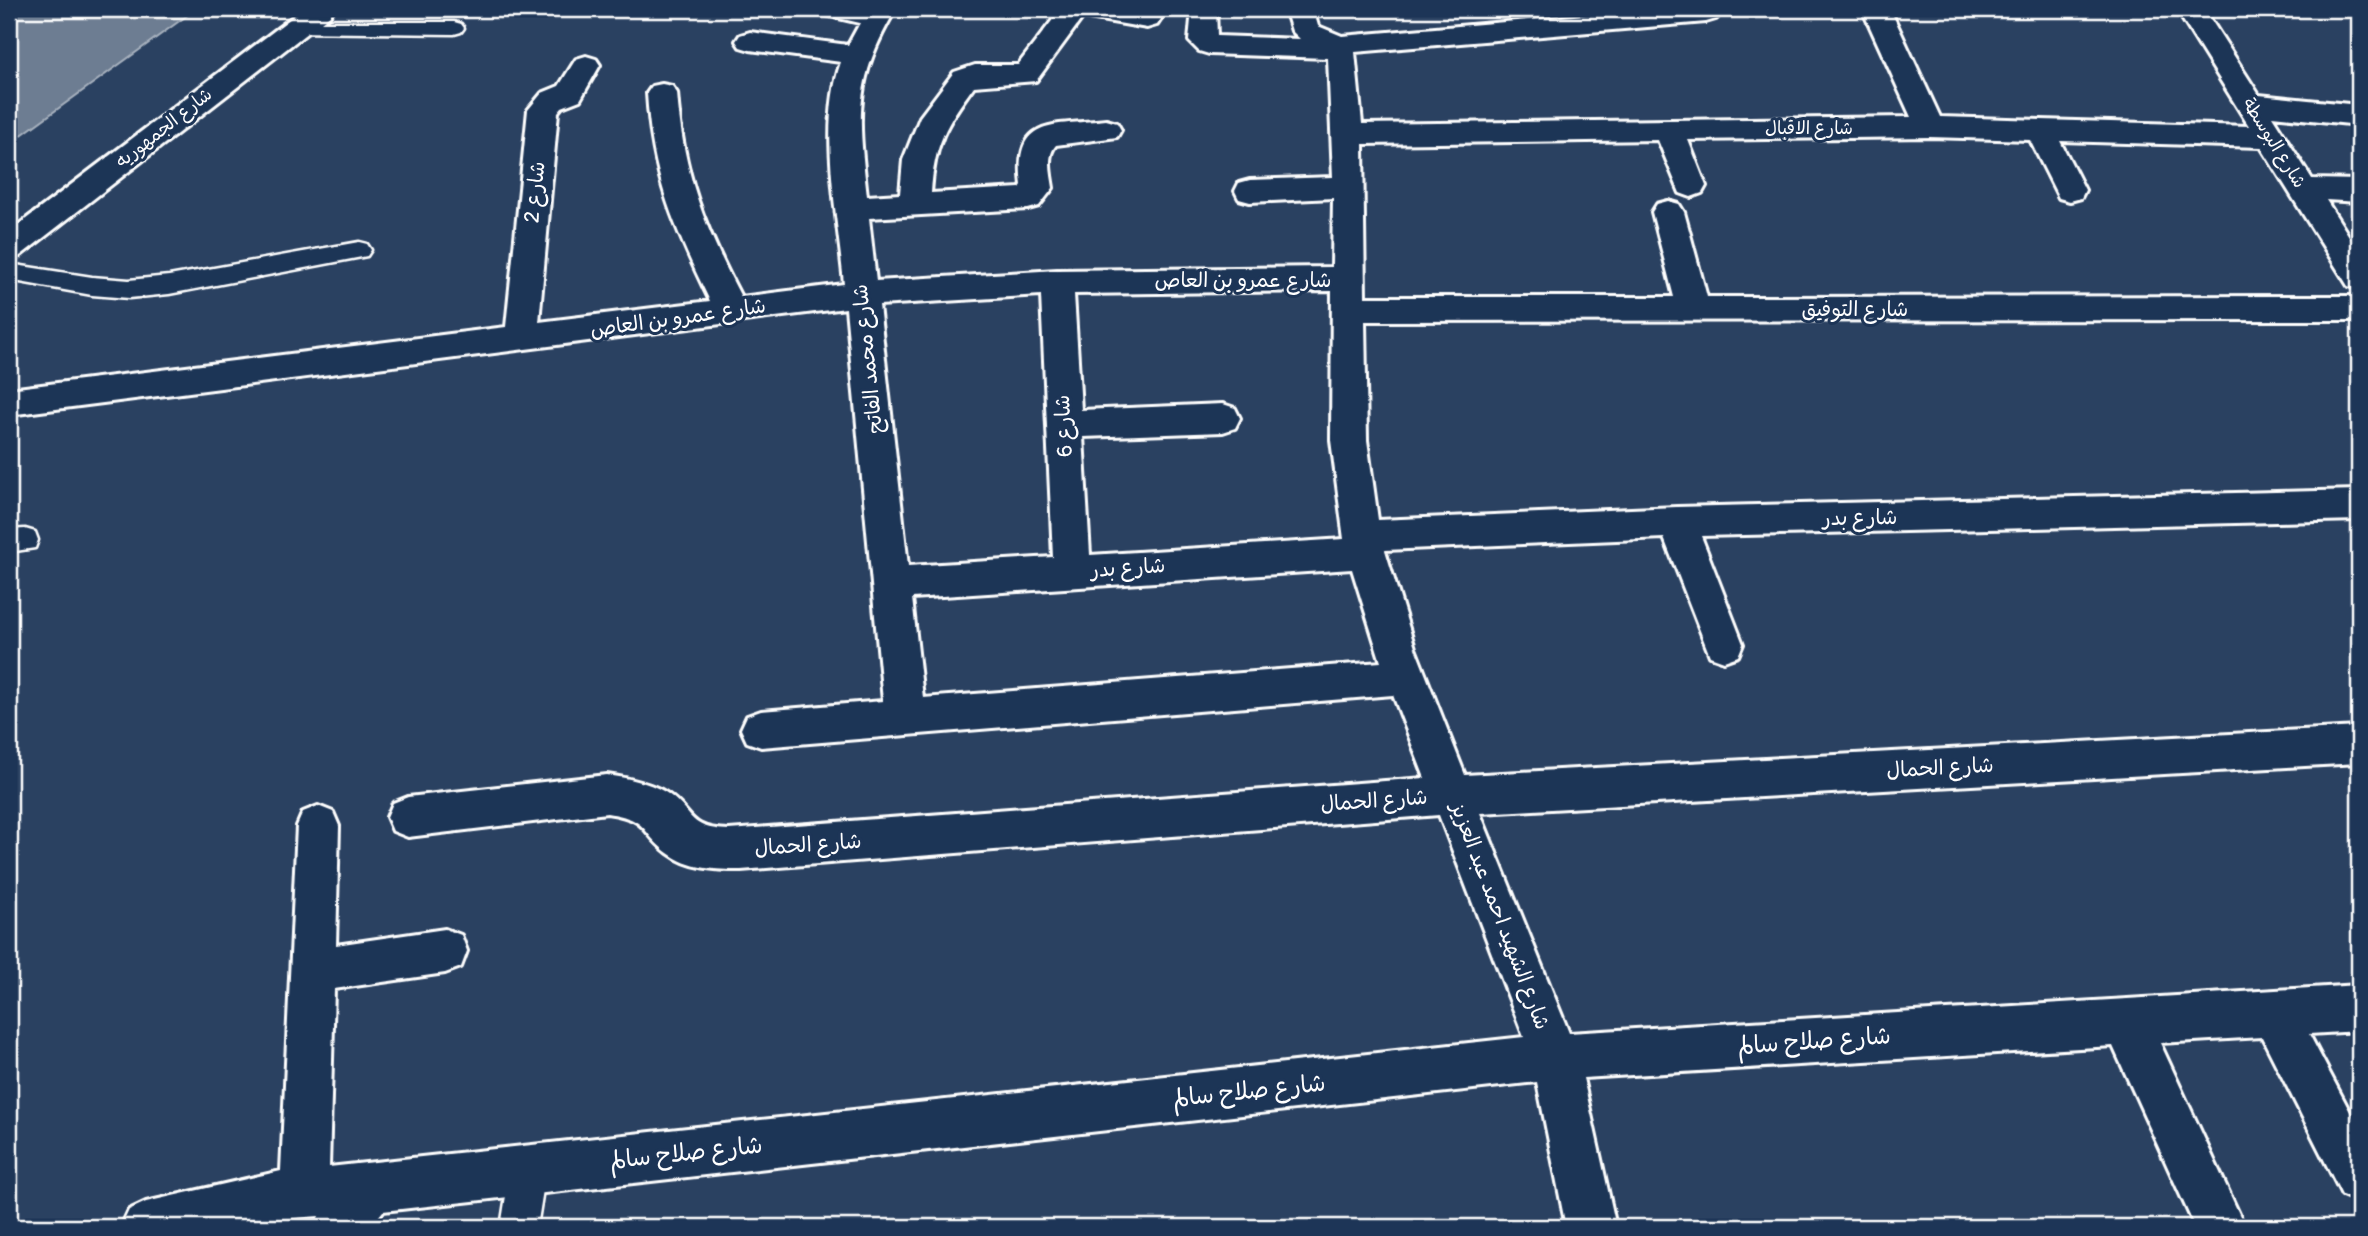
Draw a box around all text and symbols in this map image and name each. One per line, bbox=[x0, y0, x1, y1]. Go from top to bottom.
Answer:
street label: شارع الجمهوريه bbox=[111, 83, 217, 173]
street label: شارع البوسطة bbox=[2237, 94, 2311, 192]
street label: شارع الاقبال bbox=[1765, 117, 1853, 140]
street label: شارع 2 bbox=[518, 160, 553, 224]
street label: شارع عمرو بن العاص bbox=[1154, 267, 1332, 295]
street label: شارع محمد الفاتح bbox=[847, 283, 890, 435]
street label: شارع عمرو بن العاص bbox=[588, 292, 768, 345]
street label: شارع التوفيق bbox=[1802, 296, 1908, 324]
street label: شارع 6 bbox=[1049, 394, 1080, 458]
street label: شارع بدر bbox=[1820, 504, 1898, 533]
street label: شارع بدر bbox=[1088, 552, 1166, 585]
street label: شارع الحمال bbox=[1886, 752, 1994, 785]
street label: شارع الحمال bbox=[1319, 784, 1429, 819]
street label: شارع الشهيد احمد عبد العزيز bbox=[1443, 797, 1556, 1034]
street label: شارع الحمال bbox=[753, 828, 863, 863]
street label: شارع صلاح سالم bbox=[1736, 1021, 1892, 1064]
street label: شارع صلاح سالم bbox=[1171, 1069, 1327, 1116]
street label: شارع صلاح سالم bbox=[608, 1131, 764, 1178]

